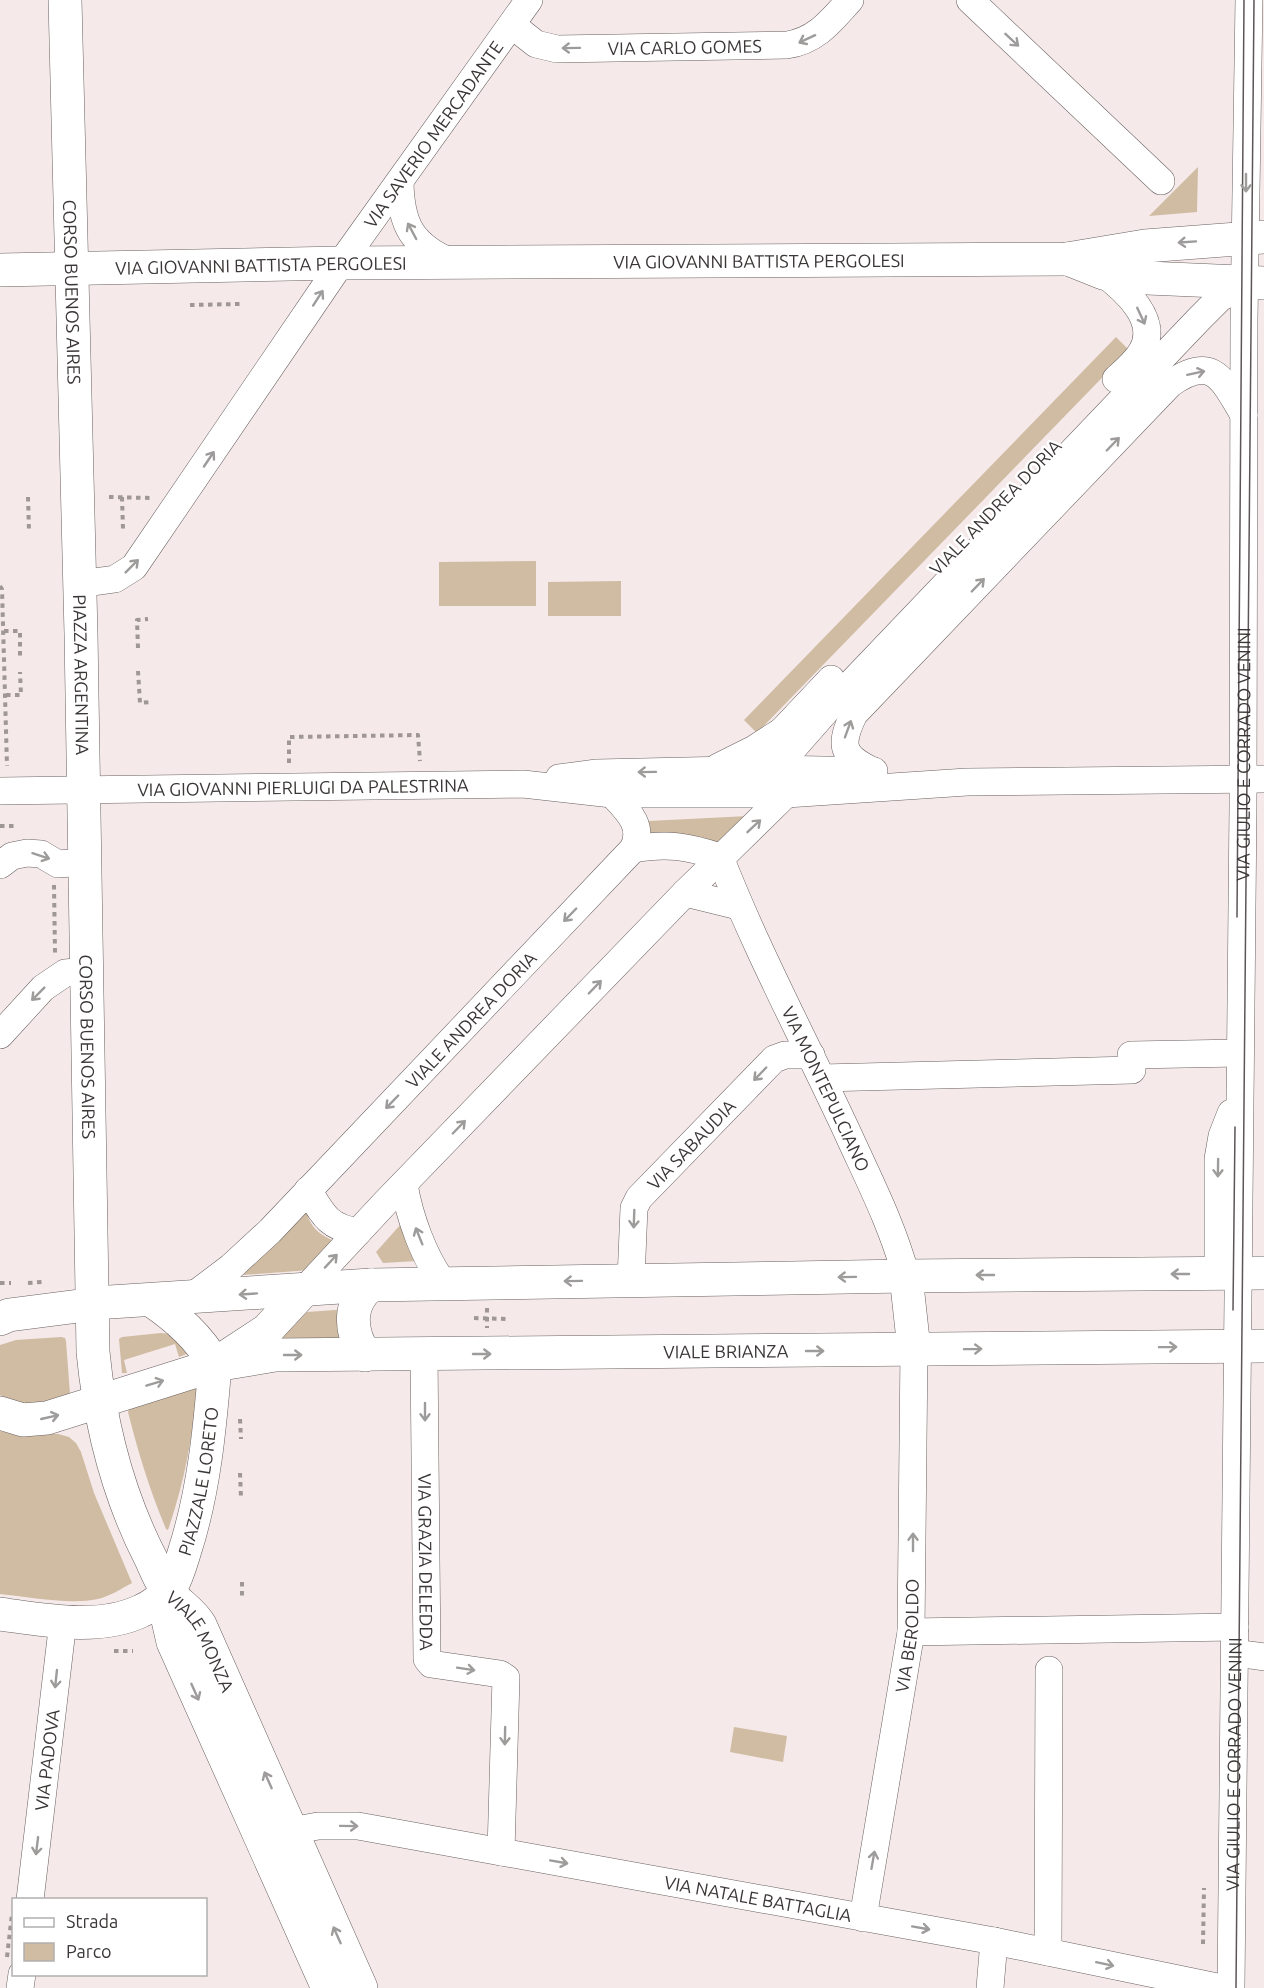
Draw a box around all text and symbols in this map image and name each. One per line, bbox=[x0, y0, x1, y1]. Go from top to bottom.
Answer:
one-way arrow bbox=[1005, 33, 1020, 47]
one-way arrow bbox=[799, 34, 817, 45]
street label: VIA CARLO GOMES bbox=[608, 35, 762, 58]
street label: VIA SAVERIO MERCADANTE bbox=[360, 37, 507, 231]
one-way arrow bbox=[562, 43, 582, 54]
one-way arrow bbox=[1240, 173, 1252, 193]
street label: CORSO BUENOS AIRES bbox=[60, 199, 85, 385]
one-way arrow bbox=[406, 223, 417, 241]
one-way arrow bbox=[1178, 237, 1198, 248]
street label: VIA GIOVANNI BATTISTA PERGOLESI bbox=[613, 250, 905, 272]
street label: VIA GIOVANNI BATTISTA PERGOLESI bbox=[115, 253, 407, 278]
one-way arrow bbox=[312, 290, 324, 307]
one-way arrow bbox=[1136, 307, 1148, 325]
one-way arrow bbox=[1186, 367, 1205, 378]
street label: VIALE ANDREA DORIA bbox=[925, 435, 1065, 579]
one-way arrow bbox=[1105, 436, 1120, 451]
one-way arrow bbox=[202, 451, 215, 468]
one-way arrow bbox=[124, 559, 139, 574]
one-way arrow bbox=[970, 577, 985, 592]
street label: PIAZZA ARGENTINA bbox=[70, 594, 93, 756]
street label: VIA GIULIO E CORRADO VENINI bbox=[1232, 627, 1253, 881]
one-way arrow bbox=[843, 720, 854, 738]
one-way arrow bbox=[637, 766, 657, 778]
street label: VIA GIOVANNI PIERLUIGI DA PALESTRINA bbox=[137, 775, 469, 799]
one-way arrow bbox=[746, 819, 761, 833]
one-way arrow bbox=[32, 851, 51, 862]
one-way arrow bbox=[563, 908, 577, 923]
street label: VIALE ANDREA DORIA bbox=[402, 947, 540, 1092]
street label: CORSO BUENOS AIRES bbox=[76, 954, 99, 1139]
one-way arrow bbox=[588, 979, 602, 994]
one-way arrow bbox=[31, 986, 45, 1001]
street label: VIA MONTEPULCIANO bbox=[778, 1003, 874, 1174]
one-way arrow bbox=[752, 1066, 767, 1081]
one-way arrow bbox=[385, 1095, 400, 1110]
street label: VIA SABAUDIA bbox=[643, 1095, 739, 1193]
one-way arrow bbox=[452, 1119, 467, 1134]
one-way arrow bbox=[1213, 1158, 1224, 1178]
one-way arrow bbox=[628, 1208, 640, 1228]
one-way arrow bbox=[413, 1227, 424, 1245]
one-way arrow bbox=[324, 1253, 338, 1268]
one-way arrow bbox=[1170, 1268, 1190, 1280]
one-way arrow bbox=[975, 1269, 995, 1281]
one-way arrow bbox=[838, 1271, 858, 1283]
one-way arrow bbox=[563, 1275, 583, 1287]
one-way arrow bbox=[238, 1288, 258, 1299]
street label: VIALE BRIANZA bbox=[663, 1340, 789, 1361]
one-way arrow bbox=[1157, 1341, 1177, 1353]
one-way arrow bbox=[962, 1343, 982, 1355]
one-way arrow bbox=[804, 1345, 824, 1356]
one-way arrow bbox=[472, 1348, 492, 1360]
one-way arrow bbox=[283, 1349, 303, 1361]
one-way arrow bbox=[145, 1377, 164, 1388]
one-way arrow bbox=[419, 1402, 430, 1422]
street label: PIAZZALE LORETO bbox=[174, 1406, 221, 1558]
one-way arrow bbox=[40, 1411, 60, 1422]
street label: VIA GRAZIA DELEDDA bbox=[415, 1473, 437, 1651]
one-way arrow bbox=[907, 1533, 919, 1553]
street label: VIA BEROLDO bbox=[891, 1579, 922, 1694]
street label: VIALE MONZA bbox=[162, 1587, 238, 1695]
street label: VIA GIULIO E CORRADO VENINI bbox=[1222, 1637, 1245, 1891]
one-way arrow bbox=[456, 1663, 475, 1674]
one-way arrow bbox=[51, 1669, 62, 1688]
one-way arrow bbox=[190, 1683, 201, 1701]
street label: VIA PADOVA bbox=[31, 1708, 63, 1812]
one-way arrow bbox=[499, 1726, 511, 1746]
one-way arrow bbox=[262, 1771, 274, 1789]
one-way arrow bbox=[339, 1820, 359, 1832]
one-way arrow bbox=[31, 1835, 42, 1855]
one-way arrow bbox=[868, 1851, 879, 1871]
one-way arrow bbox=[549, 1857, 568, 1868]
street label: VIA NATALE BATTAGLIA bbox=[663, 1872, 854, 1925]
legend bbox=[12, 1898, 207, 1976]
text: Strada bbox=[66, 1911, 118, 1931]
one-way arrow bbox=[911, 1923, 930, 1934]
one-way arrow bbox=[331, 1926, 343, 1944]
text: Parco bbox=[66, 1941, 112, 1961]
one-way arrow bbox=[1095, 1959, 1115, 1970]

